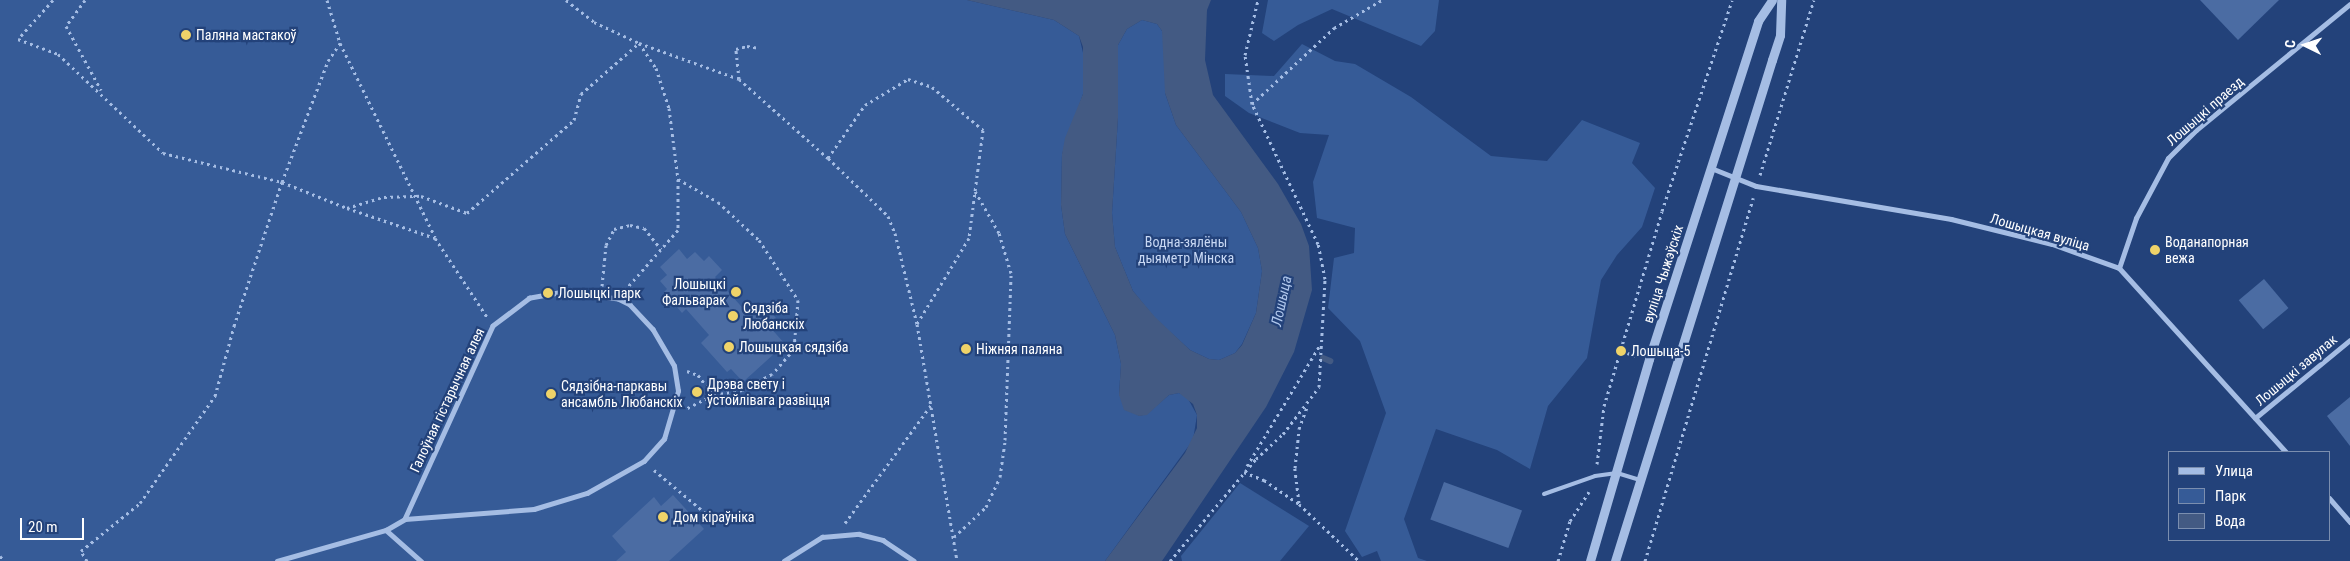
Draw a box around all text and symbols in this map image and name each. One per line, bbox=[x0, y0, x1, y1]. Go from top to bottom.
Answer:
north arrow bbox=[2280, 20, 2330, 70]
place label: Паляна мастакоў bbox=[196, 27, 296, 43]
marker: Паляна мастакоў bbox=[180, 29, 192, 41]
text: С bbox=[2282, 39, 2298, 49]
street label: Лошыцкі праезд bbox=[2163, 73, 2247, 149]
street label: Лошыцкая вуліца bbox=[1988, 210, 2092, 254]
street label: вуліца Чыжэўскіх bbox=[1639, 223, 1687, 325]
park label: Водна-зялёны дыяметр Мінска bbox=[1138, 234, 1234, 266]
place label: Воданапорная вежа bbox=[2165, 234, 2249, 266]
marker: Воданапорная вежа bbox=[2149, 244, 2161, 256]
water label: Лошыца bbox=[1268, 274, 1296, 328]
place label: Лошыцкі Фальварак bbox=[662, 276, 726, 308]
place label: Лошыцкі парк bbox=[558, 285, 641, 301]
marker: Лошыцкі Фальварак bbox=[730, 286, 742, 298]
marker: Лошыцкі парк bbox=[542, 287, 554, 299]
place label: Сядзіба Любанскіх bbox=[743, 300, 805, 332]
marker: Сядзіба Любанскіх bbox=[727, 310, 739, 322]
street label: Галоўная гістарычная алея bbox=[406, 325, 488, 475]
street label: Лошыцкі завулак bbox=[2252, 331, 2340, 409]
place label: Лошыцкая сядзіба bbox=[739, 339, 848, 355]
marker: Лошыцкая сядзіба bbox=[723, 341, 735, 353]
place label: Ніжняя паляна bbox=[976, 341, 1063, 357]
marker: Ніжняя паляна bbox=[960, 343, 972, 355]
place label: Лошыца-5 bbox=[1631, 343, 1690, 359]
marker: Лошыца-5 bbox=[1615, 345, 1627, 357]
place label: Дрэва свету і ўстойлівага развіцця bbox=[707, 376, 830, 408]
place label: Сядзібна-паркавы ансамбль Любанскіх bbox=[561, 378, 683, 411]
marker: Дрэва свету і ўстойлівага развіцця bbox=[691, 386, 703, 398]
marker: Сядзібна-паркавы ансамбль Любанскіх bbox=[545, 388, 557, 400]
legend bbox=[2168, 451, 2330, 541]
text: Улица bbox=[2215, 462, 2253, 480]
text: Парк bbox=[2215, 487, 2246, 505]
scale bar bbox=[22, 508, 86, 540]
place label: Дом кіраўніка bbox=[673, 509, 755, 525]
marker: Дом кіраўніка bbox=[657, 511, 669, 523]
text: Вода bbox=[2215, 512, 2245, 530]
text: 20 m bbox=[28, 518, 58, 536]

